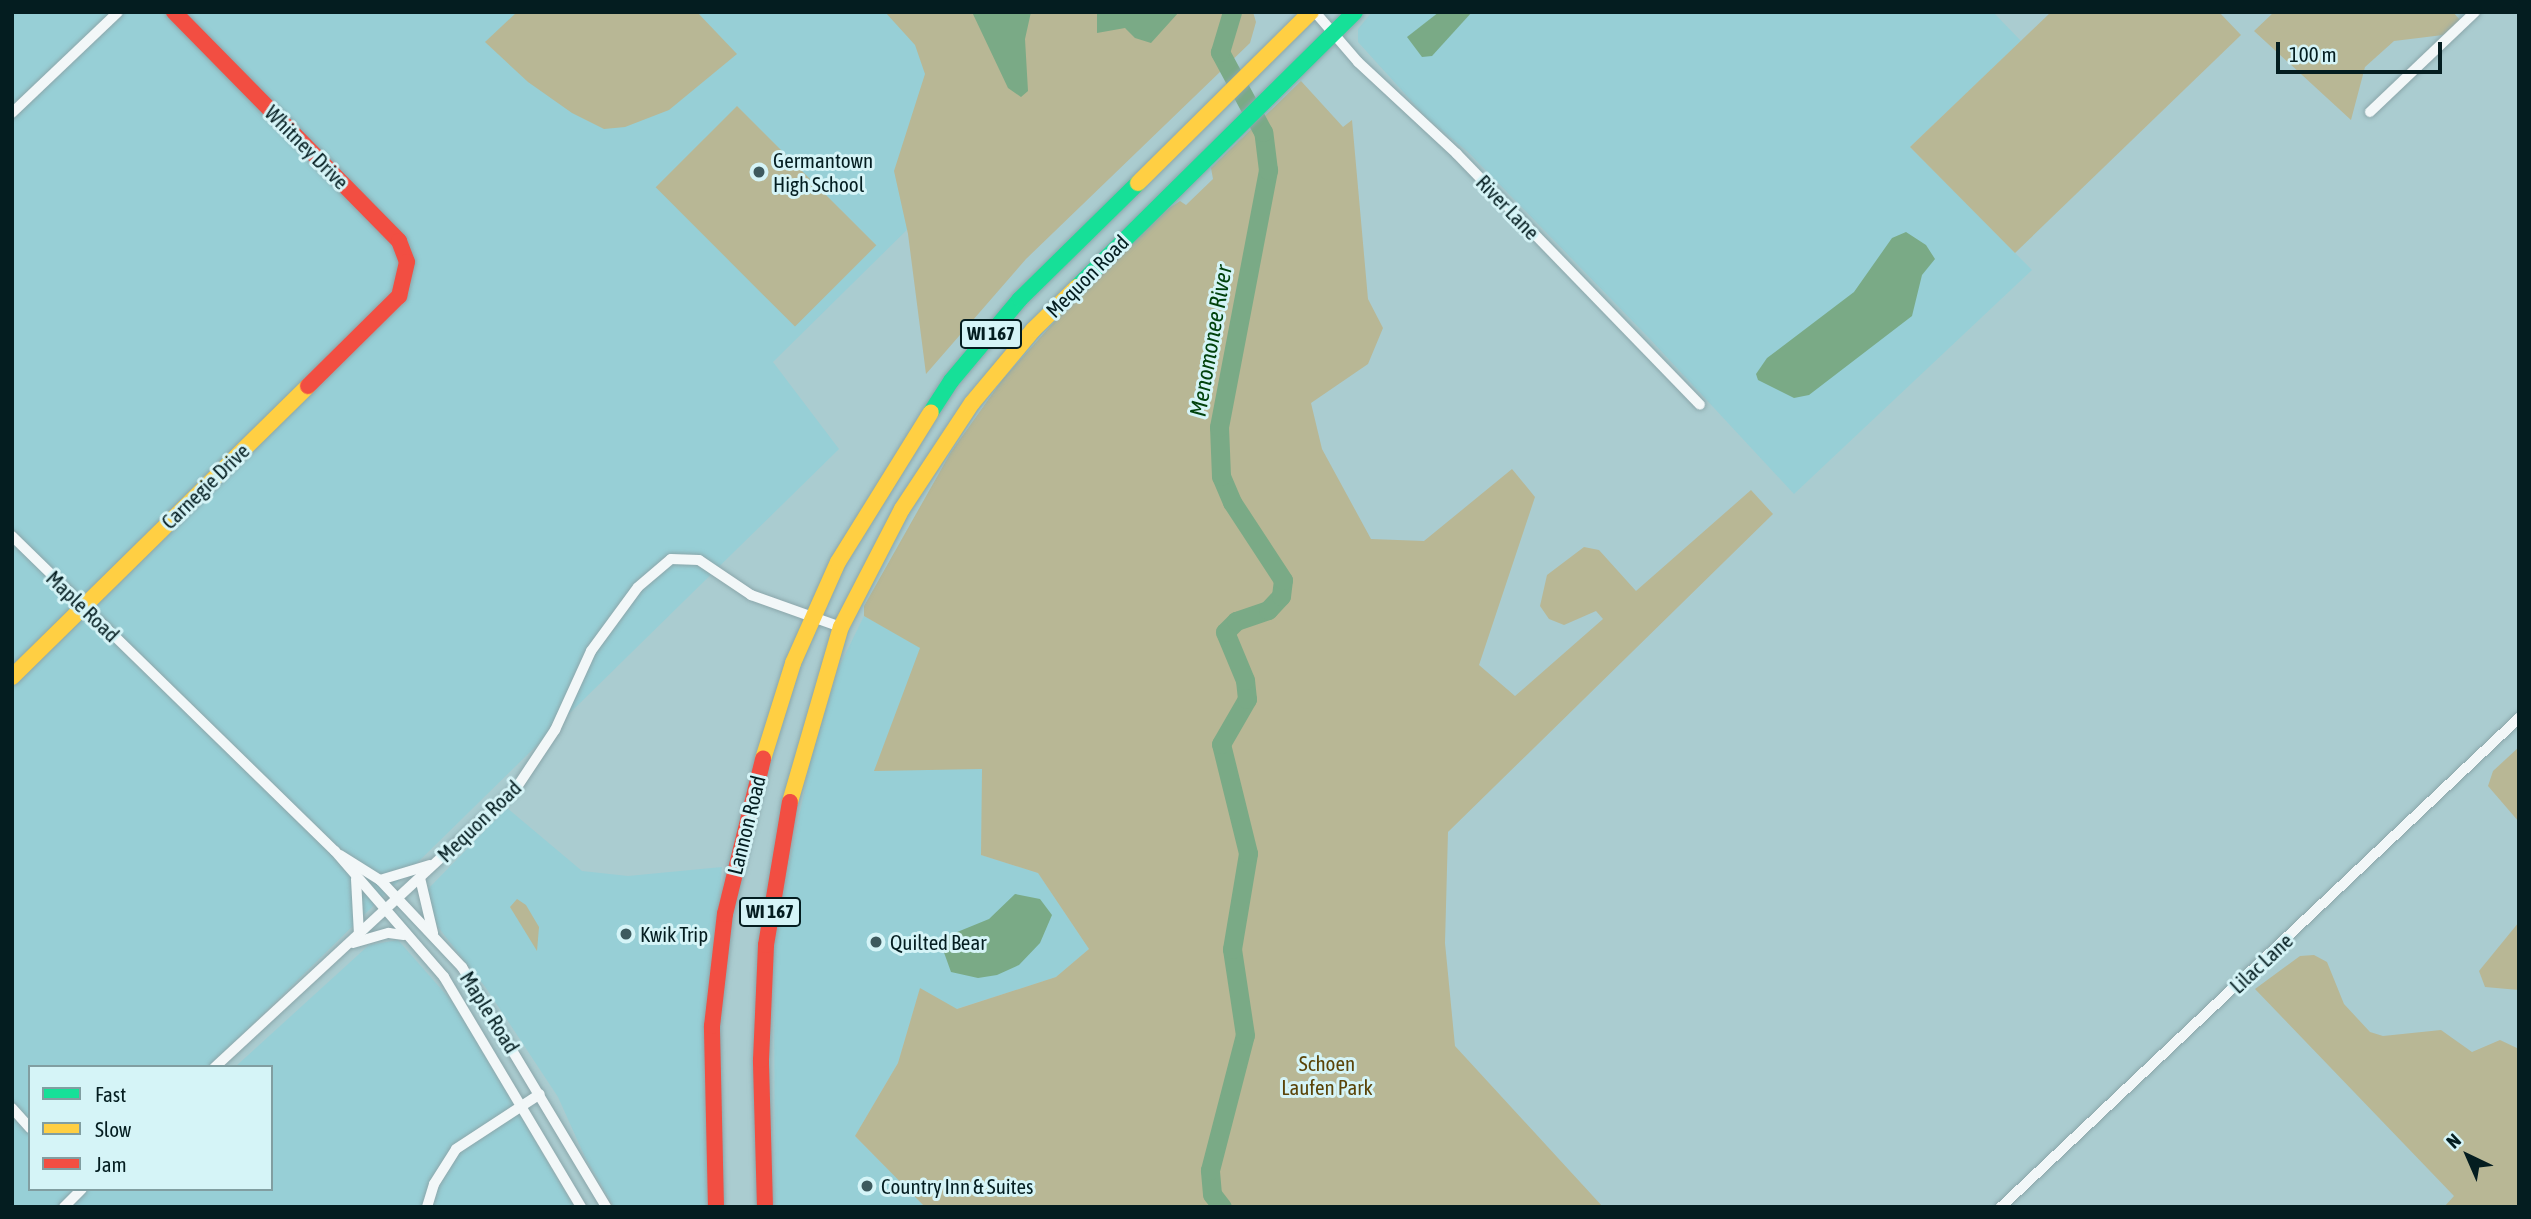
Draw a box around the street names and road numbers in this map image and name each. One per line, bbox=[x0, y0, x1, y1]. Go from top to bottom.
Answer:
street label: Whitney Drive bbox=[260, 100, 354, 194]
street label: River Lane bbox=[1471, 169, 1545, 245]
street label: Mequon Road bbox=[1040, 229, 1134, 323]
road number: WI 167 bbox=[960, 318, 1023, 350]
street label: Carnegie Drive bbox=[156, 438, 254, 534]
street label: Maple Road bbox=[41, 565, 125, 647]
street label: Lannon Road bbox=[722, 773, 770, 877]
street label: Mequon Road bbox=[432, 775, 526, 867]
road number: WI 167 bbox=[738, 896, 802, 928]
street label: Lilac Lane bbox=[2224, 928, 2298, 998]
street label: Maple Road bbox=[455, 966, 525, 1058]

